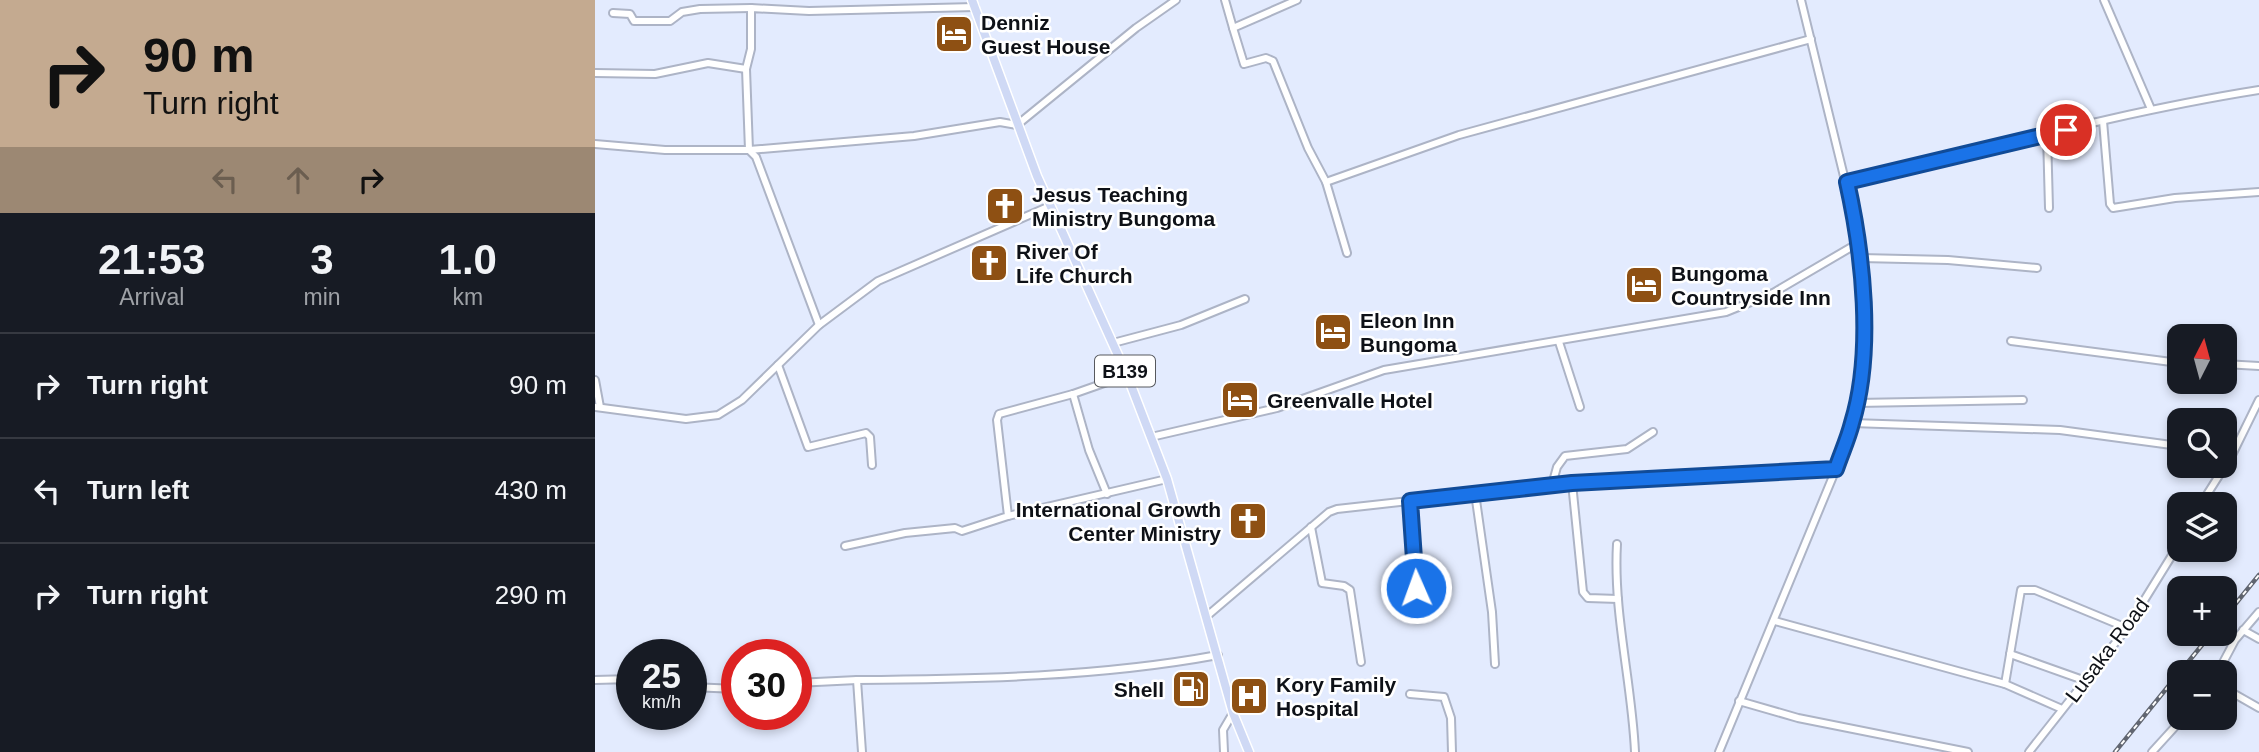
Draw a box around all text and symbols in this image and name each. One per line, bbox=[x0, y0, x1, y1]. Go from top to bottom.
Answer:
place label: Denniz Guest House bbox=[981, 11, 1111, 58]
hotel icon: Denniz Guest House bbox=[933, 13, 975, 55]
icon: right bbox=[28, 28, 119, 119]
text: 90 m bbox=[143, 28, 255, 82]
text: Turn right bbox=[143, 85, 279, 121]
pin bbox=[2036, 100, 2096, 160]
icon: arrive bbox=[2047, 111, 2085, 149]
icon: left bbox=[206, 161, 244, 199]
icon: ahead bbox=[279, 161, 317, 199]
icon: right bbox=[352, 161, 390, 199]
place label: Jesus Teaching Ministry Bungoma bbox=[1032, 183, 1215, 230]
church icon: Jesus Teaching Ministry Bungoma bbox=[984, 185, 1026, 227]
text: 21:53 bbox=[98, 236, 205, 283]
text: 3 bbox=[310, 236, 334, 283]
text: 1.0 bbox=[439, 236, 497, 283]
place label: River Of Life Church bbox=[1016, 240, 1133, 287]
church icon: River Of Life Church bbox=[968, 242, 1010, 284]
place label: Bungoma Countryside Inn bbox=[1671, 262, 1831, 309]
hotel icon: Bungoma Countryside Inn bbox=[1623, 264, 1665, 306]
text: Arrival bbox=[119, 284, 184, 310]
text: min bbox=[303, 284, 341, 310]
text: km bbox=[452, 284, 483, 310]
place label: Eleon Inn Bungoma bbox=[1360, 309, 1457, 356]
hotel icon: Eleon Inn Bungoma bbox=[1312, 311, 1354, 353]
north arrow bbox=[2167, 324, 2237, 394]
map controls bbox=[2167, 324, 2237, 730]
road number: B139 bbox=[1095, 356, 1155, 386]
icon: right bbox=[28, 367, 66, 405]
text: Turn right bbox=[87, 370, 208, 400]
text: 90 m bbox=[509, 370, 567, 400]
hotel icon: Greenvalle Hotel bbox=[1219, 379, 1261, 421]
place label: Greenvalle Hotel bbox=[1267, 389, 1433, 412]
button: search bbox=[2167, 408, 2237, 478]
icon: left bbox=[28, 472, 66, 510]
text: Turn left bbox=[87, 475, 189, 505]
text: 430 m bbox=[495, 475, 567, 505]
button: layers bbox=[2167, 492, 2237, 562]
place label: International Growth Center Ministry bbox=[1016, 498, 1221, 545]
church icon: International Growth Center Ministry bbox=[1227, 500, 1269, 542]
position arrow bbox=[1379, 551, 1453, 625]
button: + bbox=[2167, 576, 2237, 646]
icon: right bbox=[28, 577, 66, 615]
text: Turn right bbox=[87, 580, 208, 610]
text: 290 m bbox=[495, 580, 567, 610]
street label: Lusaka Road bbox=[2061, 594, 2153, 706]
speed limit sign: 30 bbox=[721, 639, 812, 730]
text: 25 bbox=[642, 656, 681, 695]
button: − bbox=[2167, 660, 2237, 730]
fuel station icon: Shell bbox=[1170, 668, 1212, 710]
place label: Kory Family Hospital bbox=[1276, 673, 1397, 720]
hospital icon: Kory Family Hospital bbox=[1228, 675, 1270, 717]
place label: Shell bbox=[1114, 678, 1164, 701]
text: km/h bbox=[642, 692, 681, 712]

